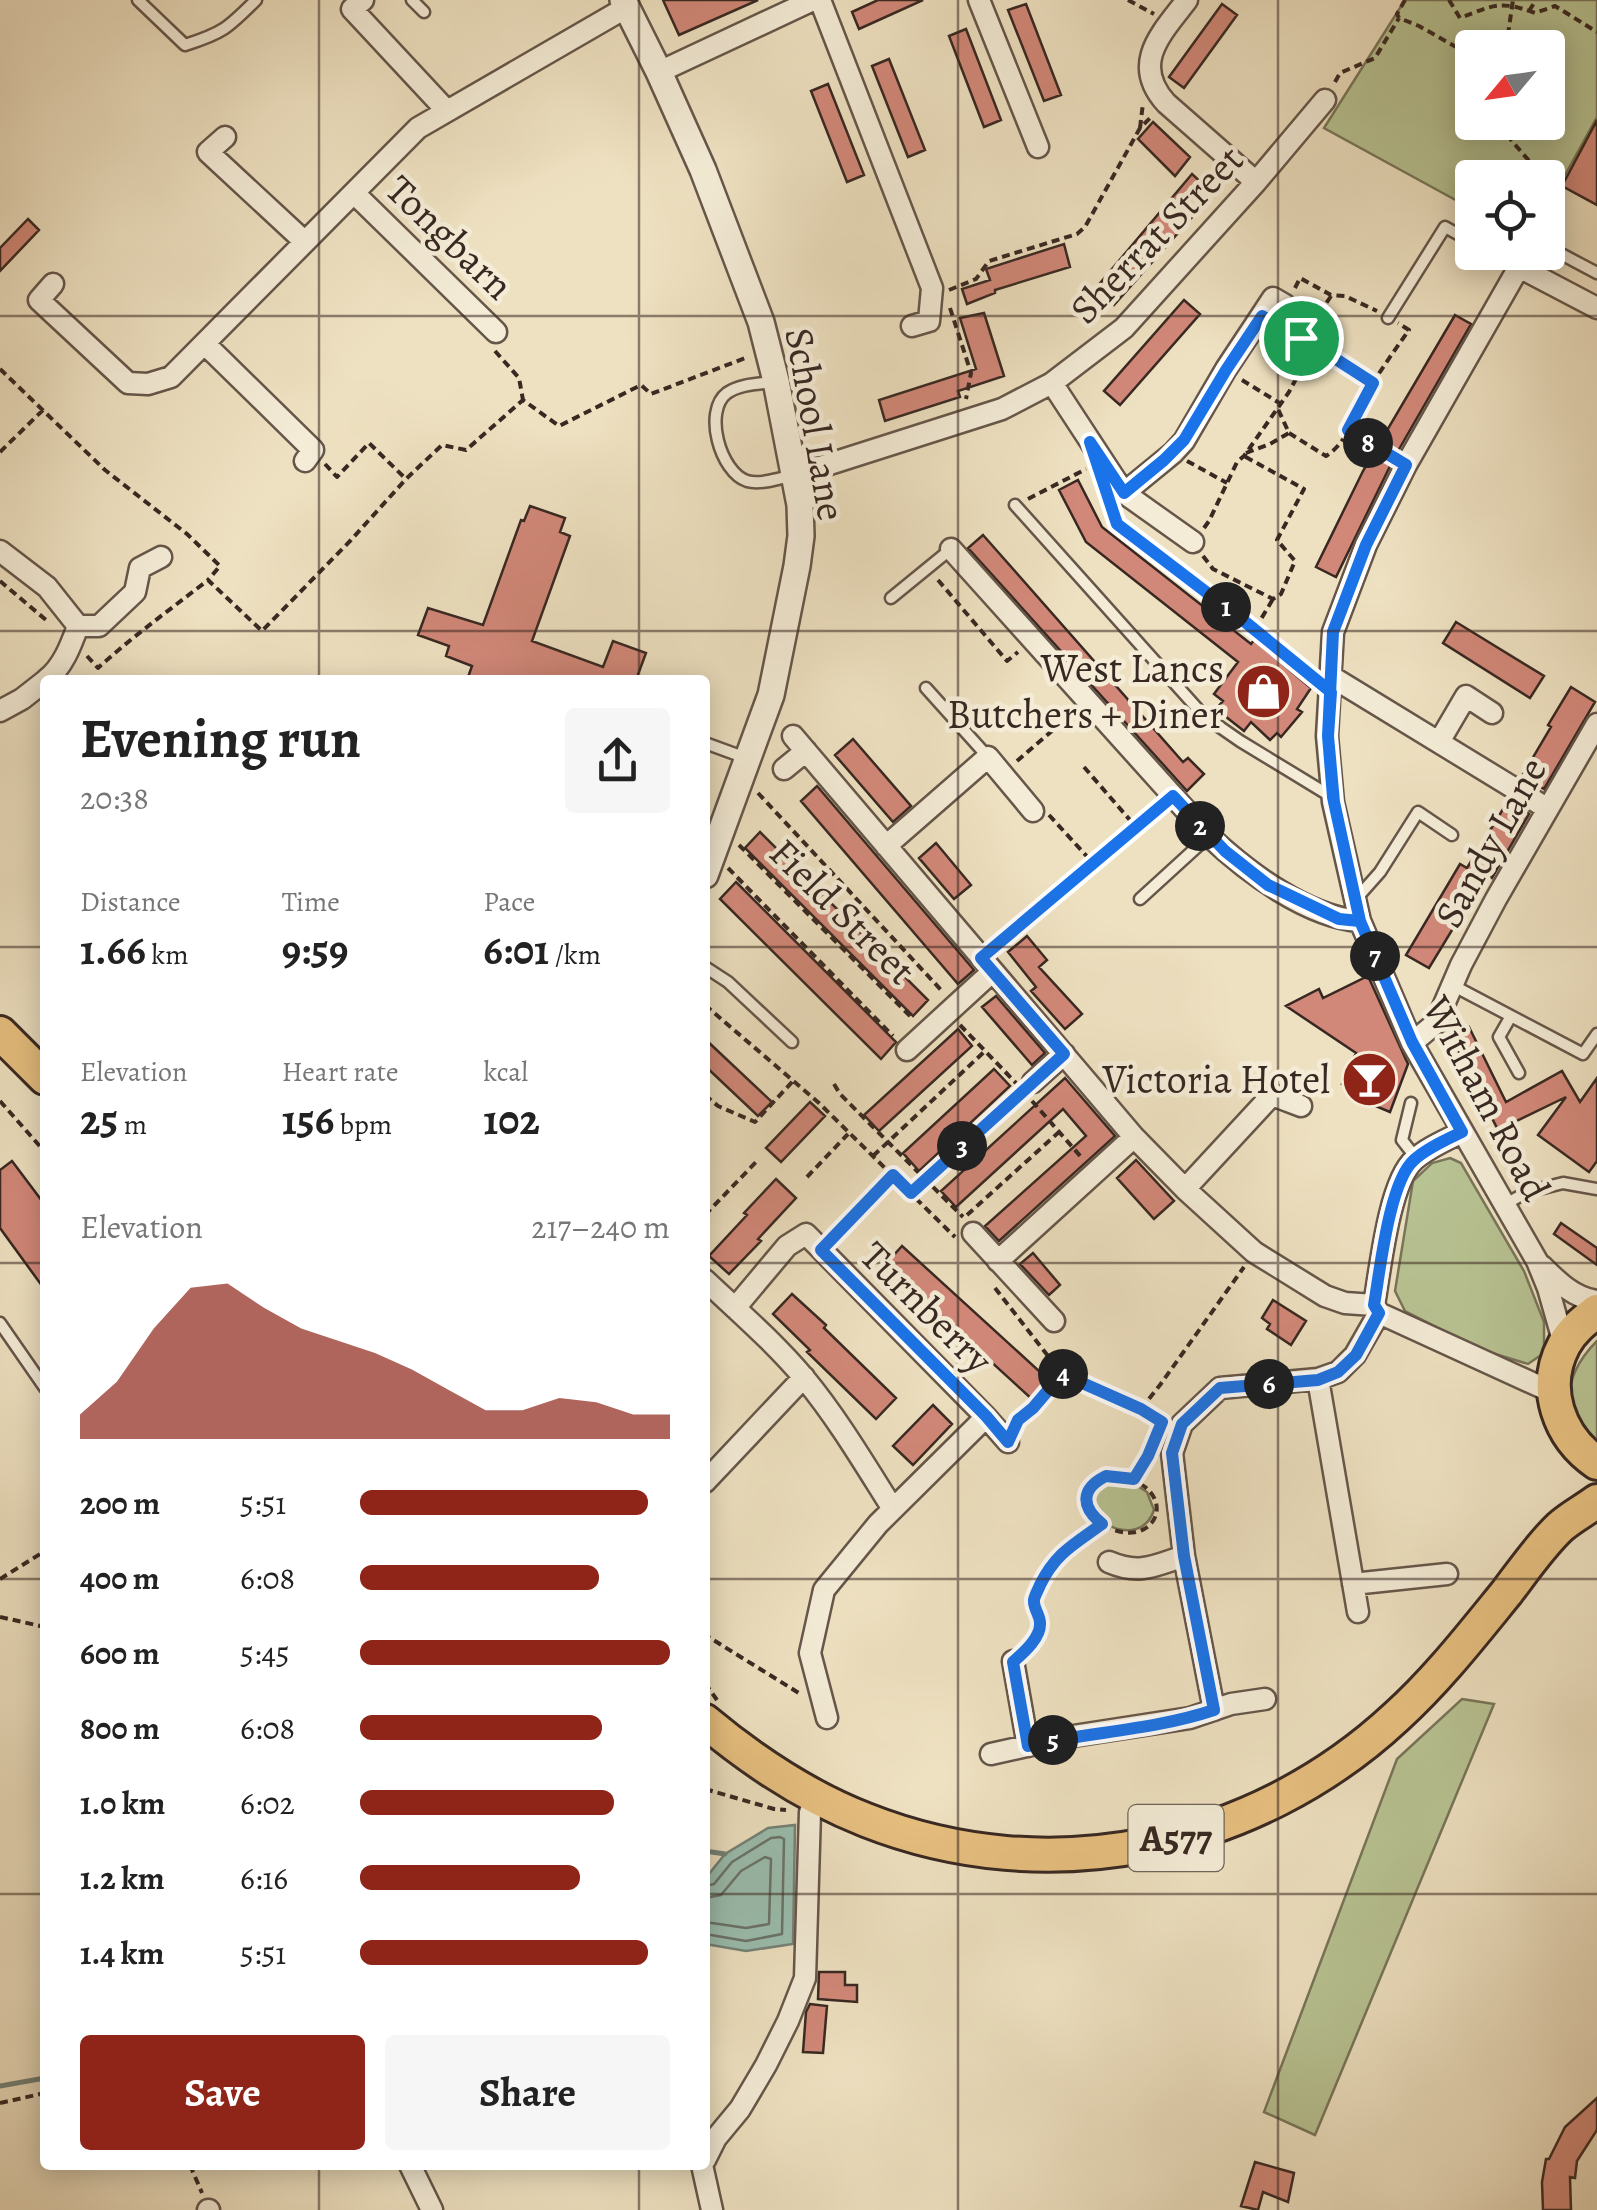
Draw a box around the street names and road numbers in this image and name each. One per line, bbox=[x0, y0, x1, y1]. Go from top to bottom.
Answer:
street label: Sherrat Street bbox=[1057, 133, 1255, 336]
street label: Tongbarn bbox=[374, 163, 525, 312]
street label: School Lane bbox=[771, 323, 860, 525]
street label: Sandy Lane bbox=[1421, 747, 1560, 937]
street label: Field Street bbox=[757, 826, 928, 997]
street label: Witham Road bbox=[1409, 985, 1564, 1211]
street label: Turnberry bbox=[848, 1229, 1006, 1387]
road number: A577 bbox=[1128, 1805, 1224, 1871]

